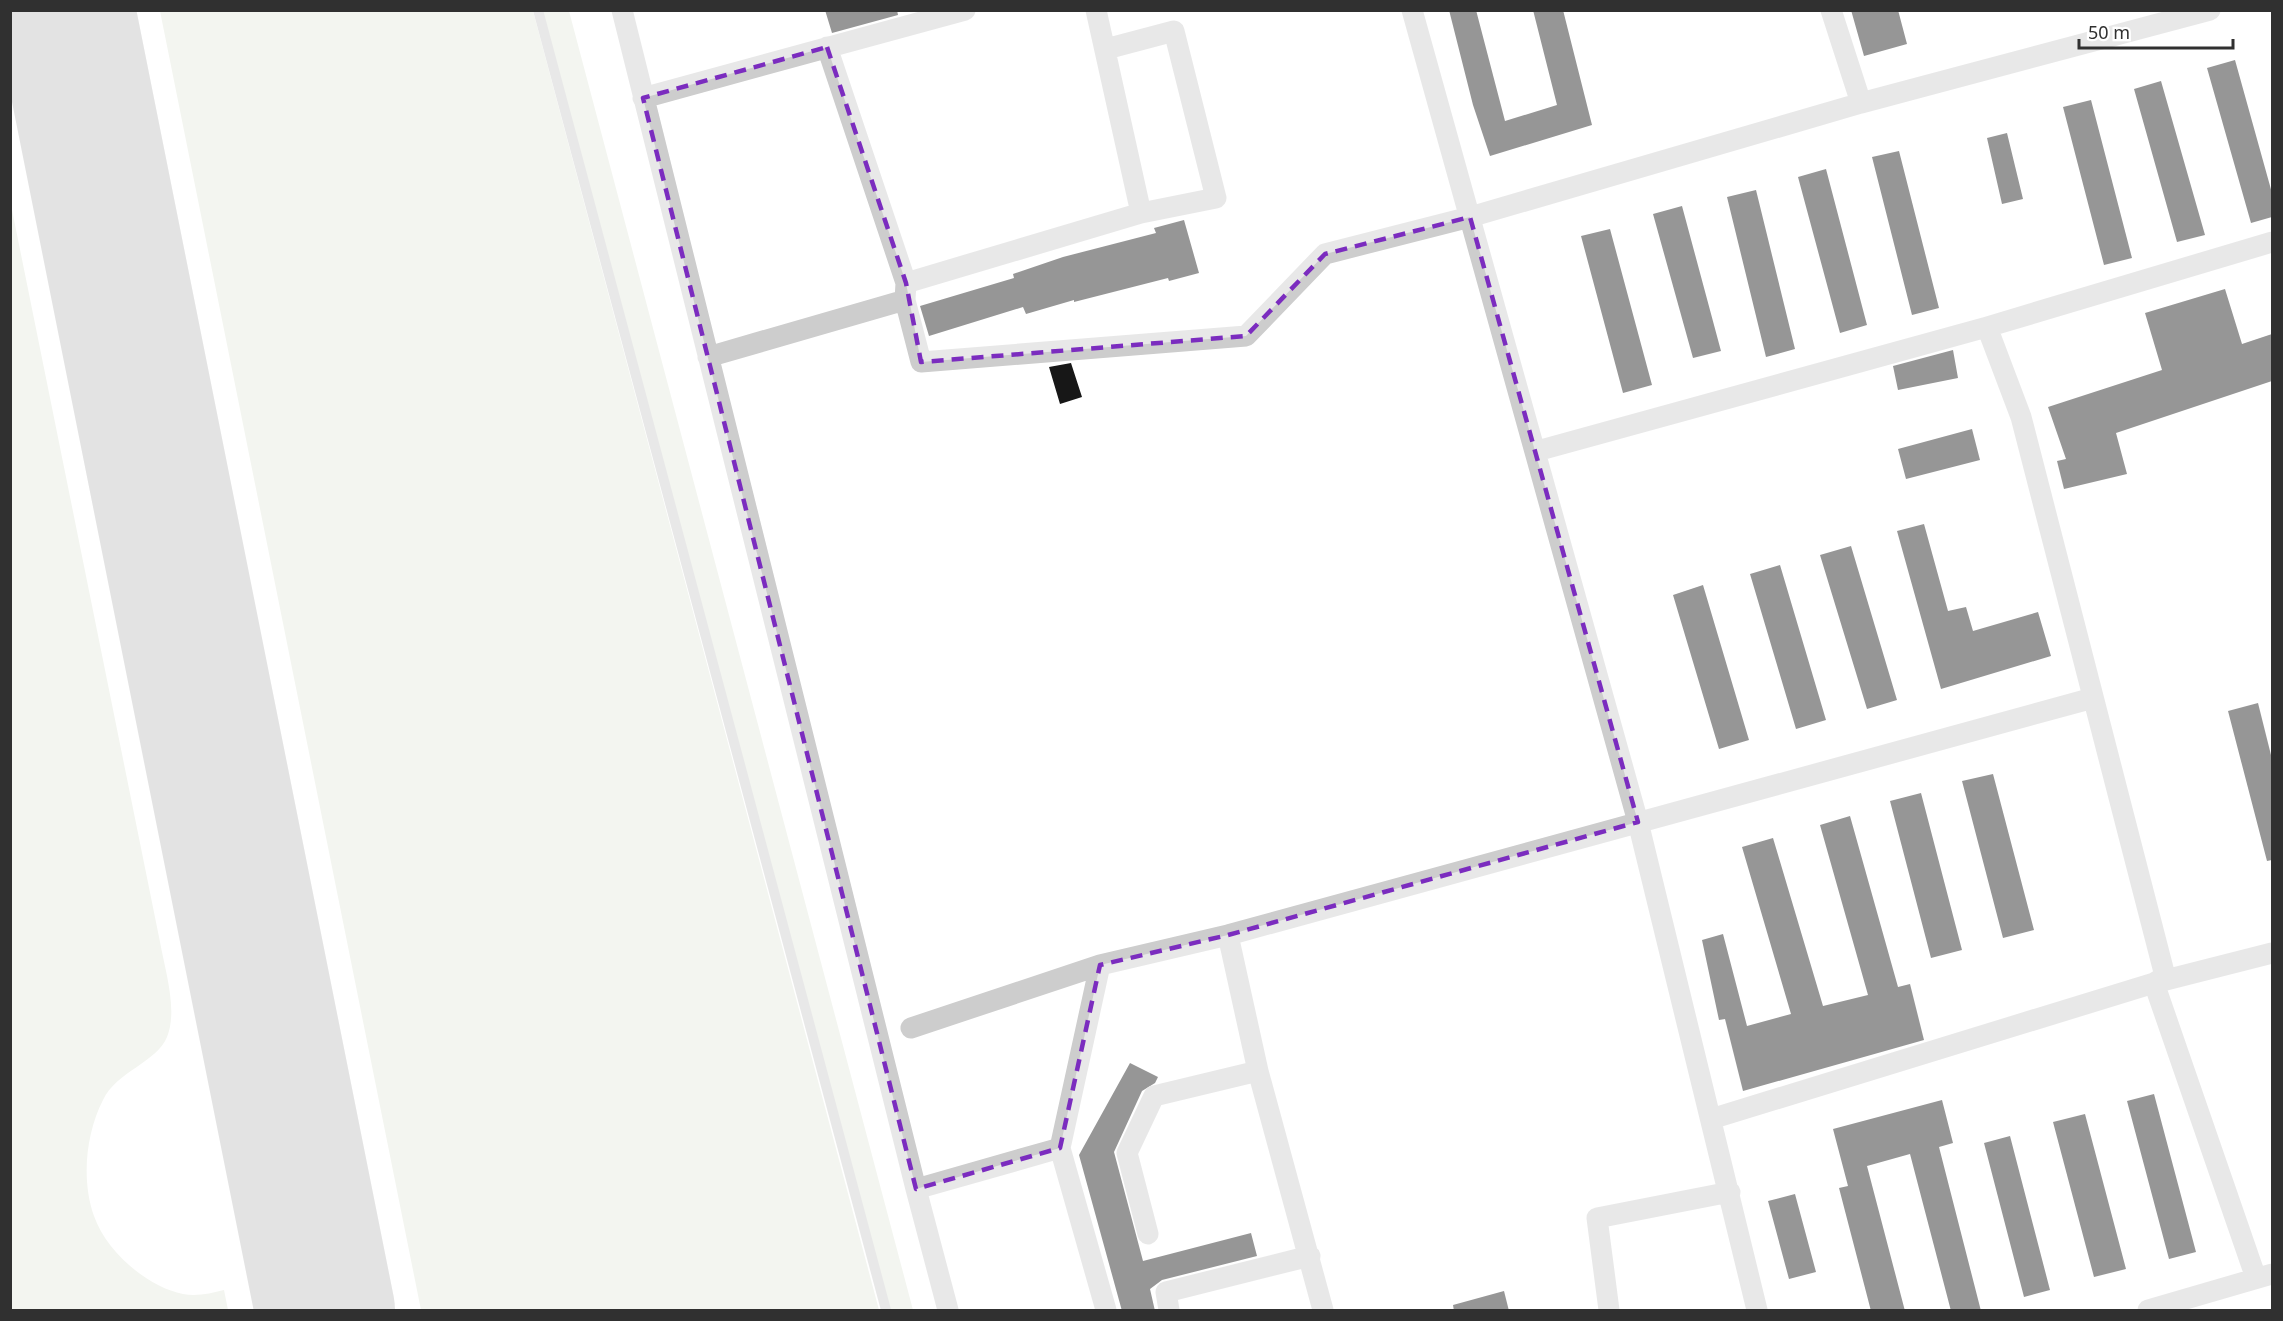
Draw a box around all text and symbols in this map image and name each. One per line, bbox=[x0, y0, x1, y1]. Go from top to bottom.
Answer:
scale bar bbox=[2079, 12, 2234, 50]
text: 50 m bbox=[2088, 20, 2130, 44]

